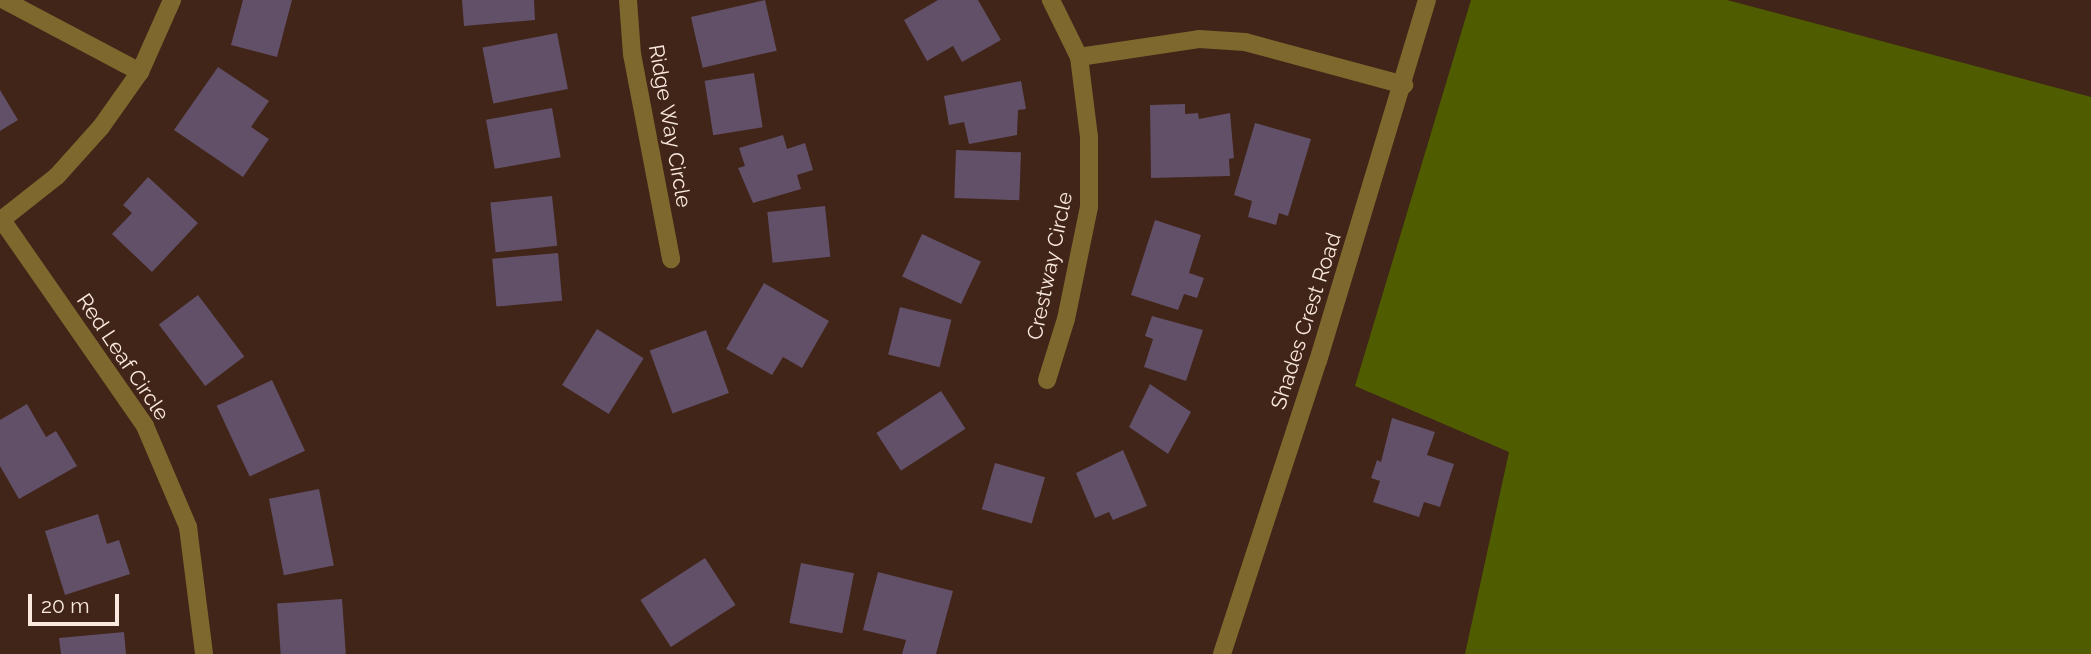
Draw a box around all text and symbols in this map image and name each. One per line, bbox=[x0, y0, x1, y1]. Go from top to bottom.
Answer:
street label: Ridge Way Circle bbox=[643, 42, 697, 210]
street label: Crestway Circle bbox=[1022, 189, 1078, 343]
street label: Shades Crest Road bbox=[1266, 230, 1346, 412]
street label: Red Leaf Circle bbox=[71, 289, 175, 425]
scale bar bbox=[32, 580, 122, 624]
text: 20 m bbox=[41, 593, 89, 618]

